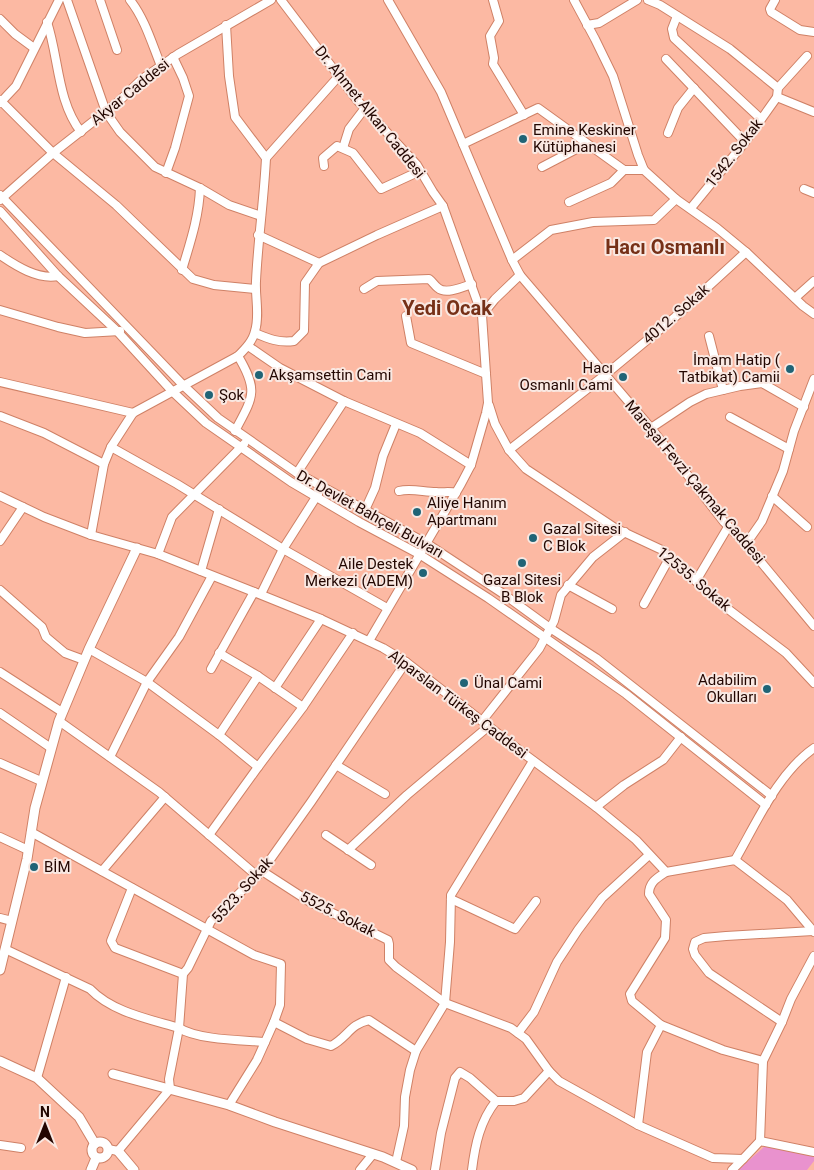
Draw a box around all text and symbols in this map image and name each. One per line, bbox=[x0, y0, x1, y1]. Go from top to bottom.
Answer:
street label: Dr. Ahmet Alkan Caddesi bbox=[311, 42, 429, 182]
street label: Akyar Caddesi bbox=[87, 55, 173, 129]
street label: 1542. Sokak bbox=[702, 115, 767, 191]
place label: Emine Keskiner Kütüphanesi bbox=[533, 121, 636, 156]
marker: Emine Keskiner Kütüphanesi bbox=[517, 133, 529, 145]
district label: Hacı Osmanlı bbox=[605, 235, 725, 259]
street label: 4012. Sokak bbox=[639, 280, 713, 348]
district label: Yedi Ocak bbox=[402, 296, 492, 320]
place label: İmam Hatip ( Tatbikat) Camii bbox=[679, 351, 780, 386]
place label: Hacı Osmanlı Cami bbox=[520, 359, 613, 394]
marker: İmam Hatip ( Tatbikat) Camii bbox=[784, 363, 796, 375]
place label: Akşamsettin Cami bbox=[269, 366, 391, 384]
marker: Akşamsettin Cami bbox=[253, 369, 265, 381]
marker: Hacı Osmanlı Cami bbox=[617, 371, 629, 383]
place label: Şok bbox=[219, 386, 244, 404]
marker: Şok bbox=[203, 389, 215, 401]
street label: Mareşal Fevzi Çakmak Caddesi bbox=[621, 397, 769, 567]
street label: Dr. Devlet Bahçeli Bulvarı bbox=[294, 466, 446, 562]
place label: Aliye Hanım Apartmanı bbox=[427, 494, 507, 529]
marker: Aliye Hanım Apartmanı bbox=[411, 506, 423, 518]
place label: Gazal Sitesi C Blok bbox=[543, 520, 621, 555]
marker: Gazal Sitesi C Blok bbox=[527, 532, 539, 544]
street label: 12535. Sokak bbox=[653, 543, 735, 615]
place label: Aile Destek Merkezi (ADEM) bbox=[305, 555, 413, 590]
marker: Gazal Sitesi B Blok bbox=[516, 557, 528, 569]
marker: Aile Destek Merkezi (ADEM) bbox=[417, 567, 429, 579]
place label: Gazal Sitesi B Blok bbox=[483, 571, 561, 606]
street label: Alparslan Türkeş Caddesi bbox=[385, 646, 531, 762]
place label: Adabilim Okulları bbox=[698, 671, 757, 706]
place label: Ünal Cami bbox=[474, 674, 542, 692]
marker: Ünal Cami bbox=[458, 677, 470, 689]
marker: Adabilim Okulları bbox=[761, 683, 773, 695]
street label: 5523. Sokak bbox=[208, 853, 276, 927]
place label: BİM bbox=[44, 858, 71, 876]
marker: BİM bbox=[28, 861, 40, 873]
street label: 5525. Sokak bbox=[297, 887, 379, 941]
north arrow bbox=[20, 1100, 70, 1150]
text: N bbox=[40, 1104, 50, 1120]

